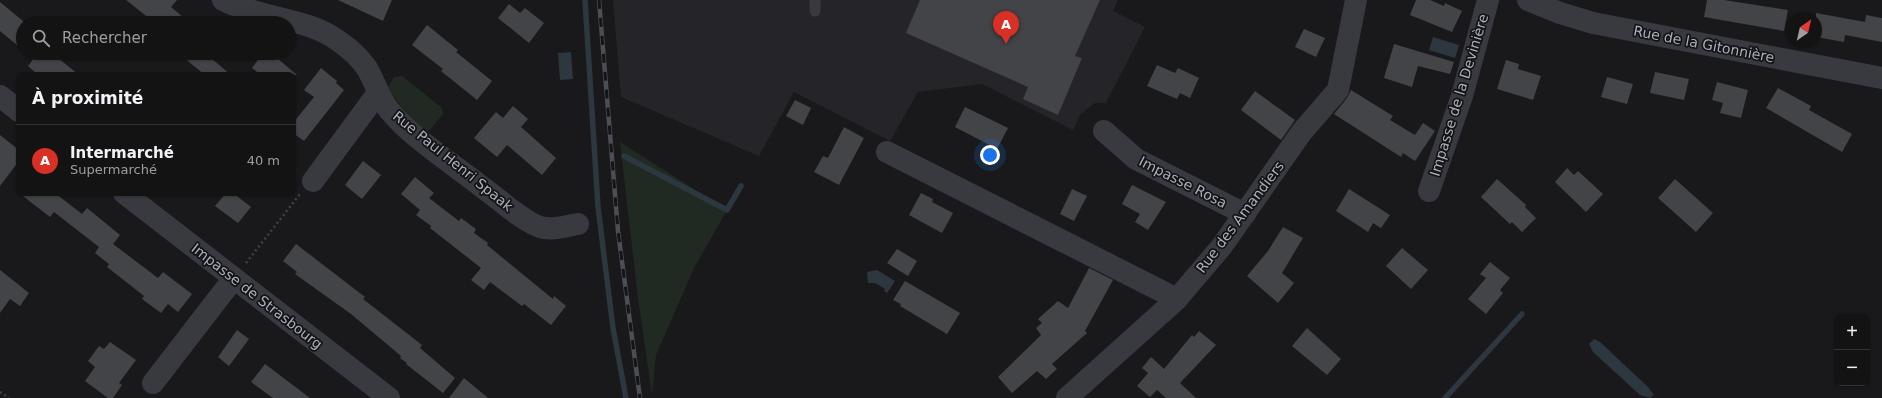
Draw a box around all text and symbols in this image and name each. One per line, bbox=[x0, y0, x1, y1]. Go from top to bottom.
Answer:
pin: A bbox=[993, 11, 1019, 44]
street label: Impasse de la Devinière bbox=[1427, 12, 1491, 178]
north arrow bbox=[1786, 12, 1822, 48]
search box bbox=[16, 16, 296, 60]
street label: Rue de la Gitonnière bbox=[1632, 23, 1776, 65]
icon: search bbox=[30, 27, 52, 49]
text: Rechercher bbox=[62, 29, 147, 47]
text: À proximité bbox=[32, 88, 143, 108]
street label: Rue Paul Henri Spaak bbox=[390, 108, 517, 215]
text: Intermarché bbox=[70, 144, 174, 162]
your location bbox=[980, 145, 1000, 165]
text: A bbox=[40, 153, 50, 168]
text: 40 m bbox=[247, 153, 280, 168]
street label: Impasse Rosa bbox=[1136, 153, 1230, 211]
street label: Rue des Amandiers bbox=[1193, 158, 1287, 276]
text: Supermarché bbox=[70, 162, 157, 177]
street label: Impasse de Strasbourg bbox=[188, 240, 326, 352]
map controls bbox=[1834, 314, 1870, 386]
button: + bbox=[1834, 314, 1870, 350]
button: − bbox=[1834, 350, 1870, 386]

